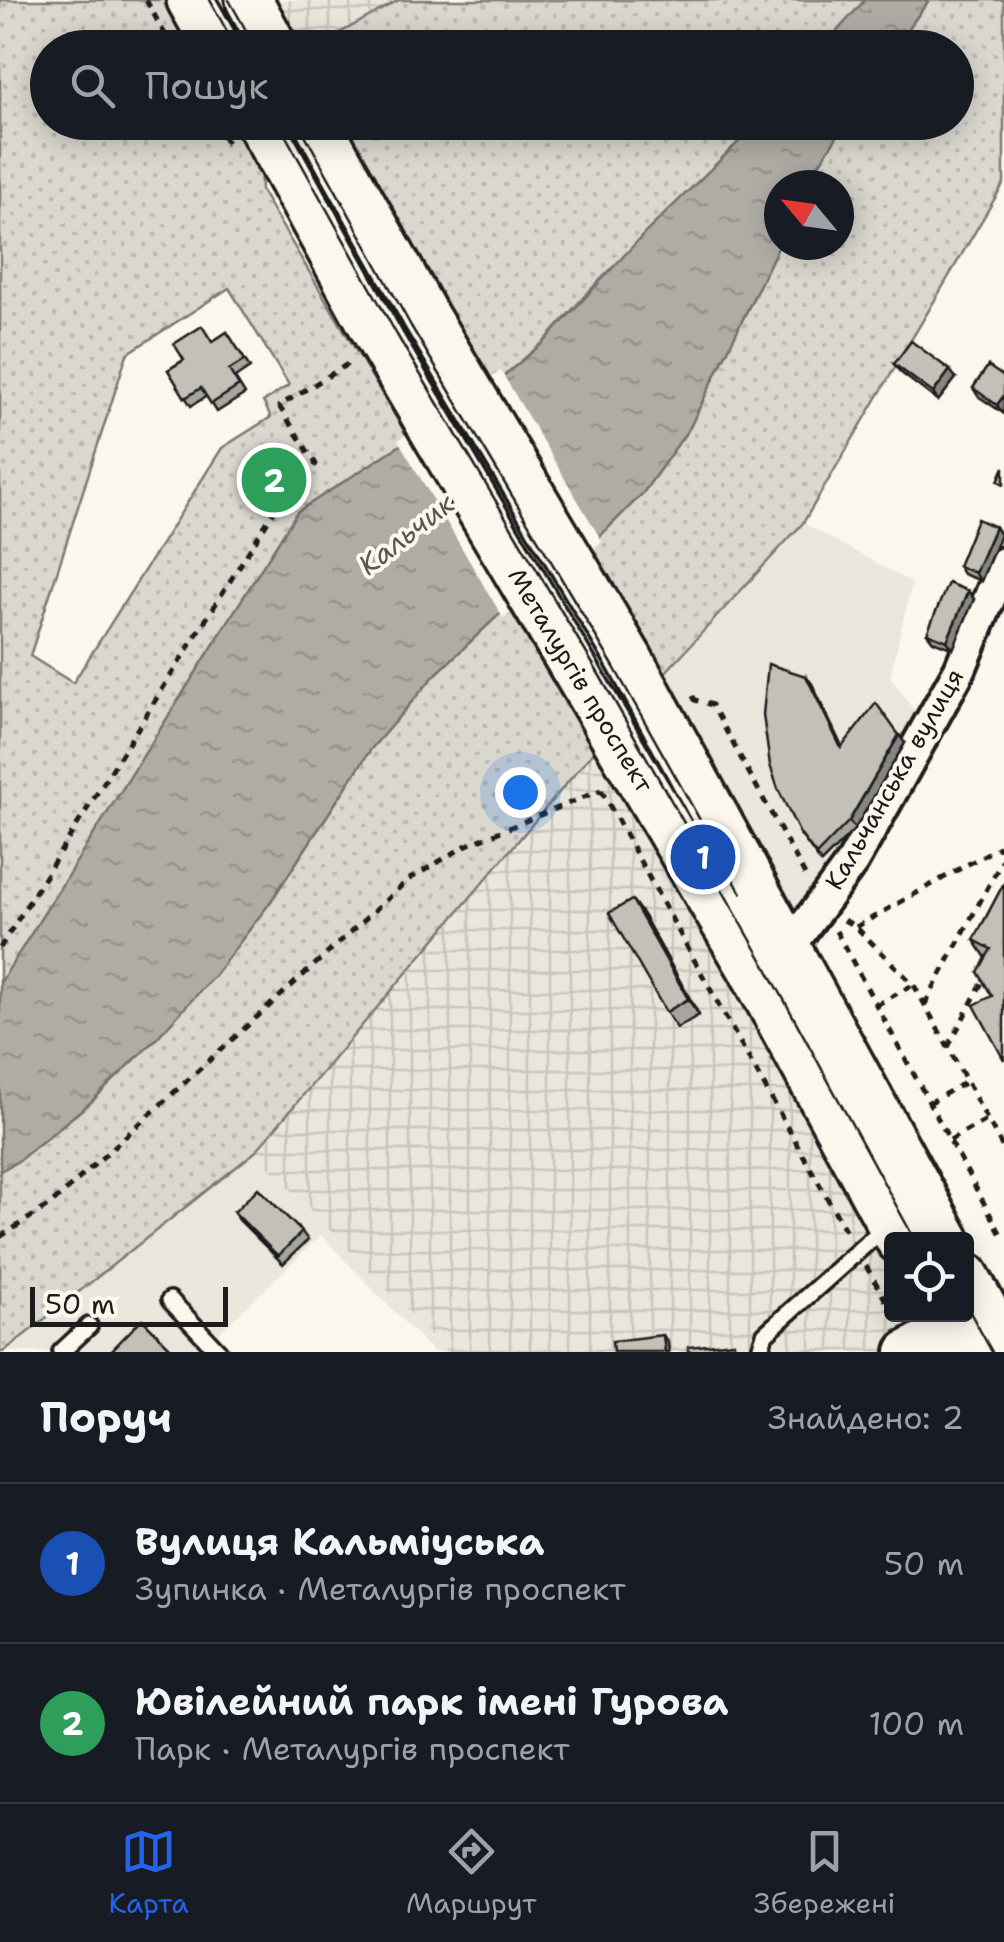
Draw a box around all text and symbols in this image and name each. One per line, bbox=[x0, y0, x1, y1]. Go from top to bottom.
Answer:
search box bbox=[30, 30, 974, 140]
icon: search bbox=[65, 58, 120, 113]
text: Пошук bbox=[145, 60, 268, 111]
north arrow bbox=[764, 170, 854, 260]
pin: 2 bbox=[242, 442, 306, 518]
water label: Кальчик bbox=[350, 484, 463, 584]
street label: Металургів проспект bbox=[500, 561, 662, 799]
street label: Кальчанська вулиця bbox=[817, 662, 971, 896]
your location bbox=[495, 767, 546, 818]
pin: 1 bbox=[670, 820, 736, 894]
map controls bbox=[884, 1232, 974, 1322]
button: locate bbox=[884, 1232, 974, 1322]
scale bar bbox=[30, 1282, 228, 1326]
text: 50 m bbox=[45, 1285, 115, 1323]
text: Поруч bbox=[40, 1389, 172, 1445]
text: Знайдено: 2 bbox=[768, 1396, 964, 1439]
text: Вулиця Кальміуська bbox=[135, 1516, 544, 1567]
text: 1 bbox=[65, 1542, 80, 1585]
text: 50 m bbox=[884, 1542, 964, 1585]
text: Зупинка · Металургів проспект bbox=[135, 1567, 625, 1610]
text: Ювілейний парк імені Гурова bbox=[135, 1676, 728, 1727]
text: 2 bbox=[61, 1702, 84, 1745]
text: 100 m bbox=[868, 1702, 964, 1745]
text: Парк · Металургів проспект bbox=[135, 1727, 570, 1770]
tab: Карта bbox=[109, 1824, 189, 1922]
tab: Маршрут bbox=[406, 1824, 537, 1922]
tab: Збережені bbox=[754, 1824, 895, 1922]

